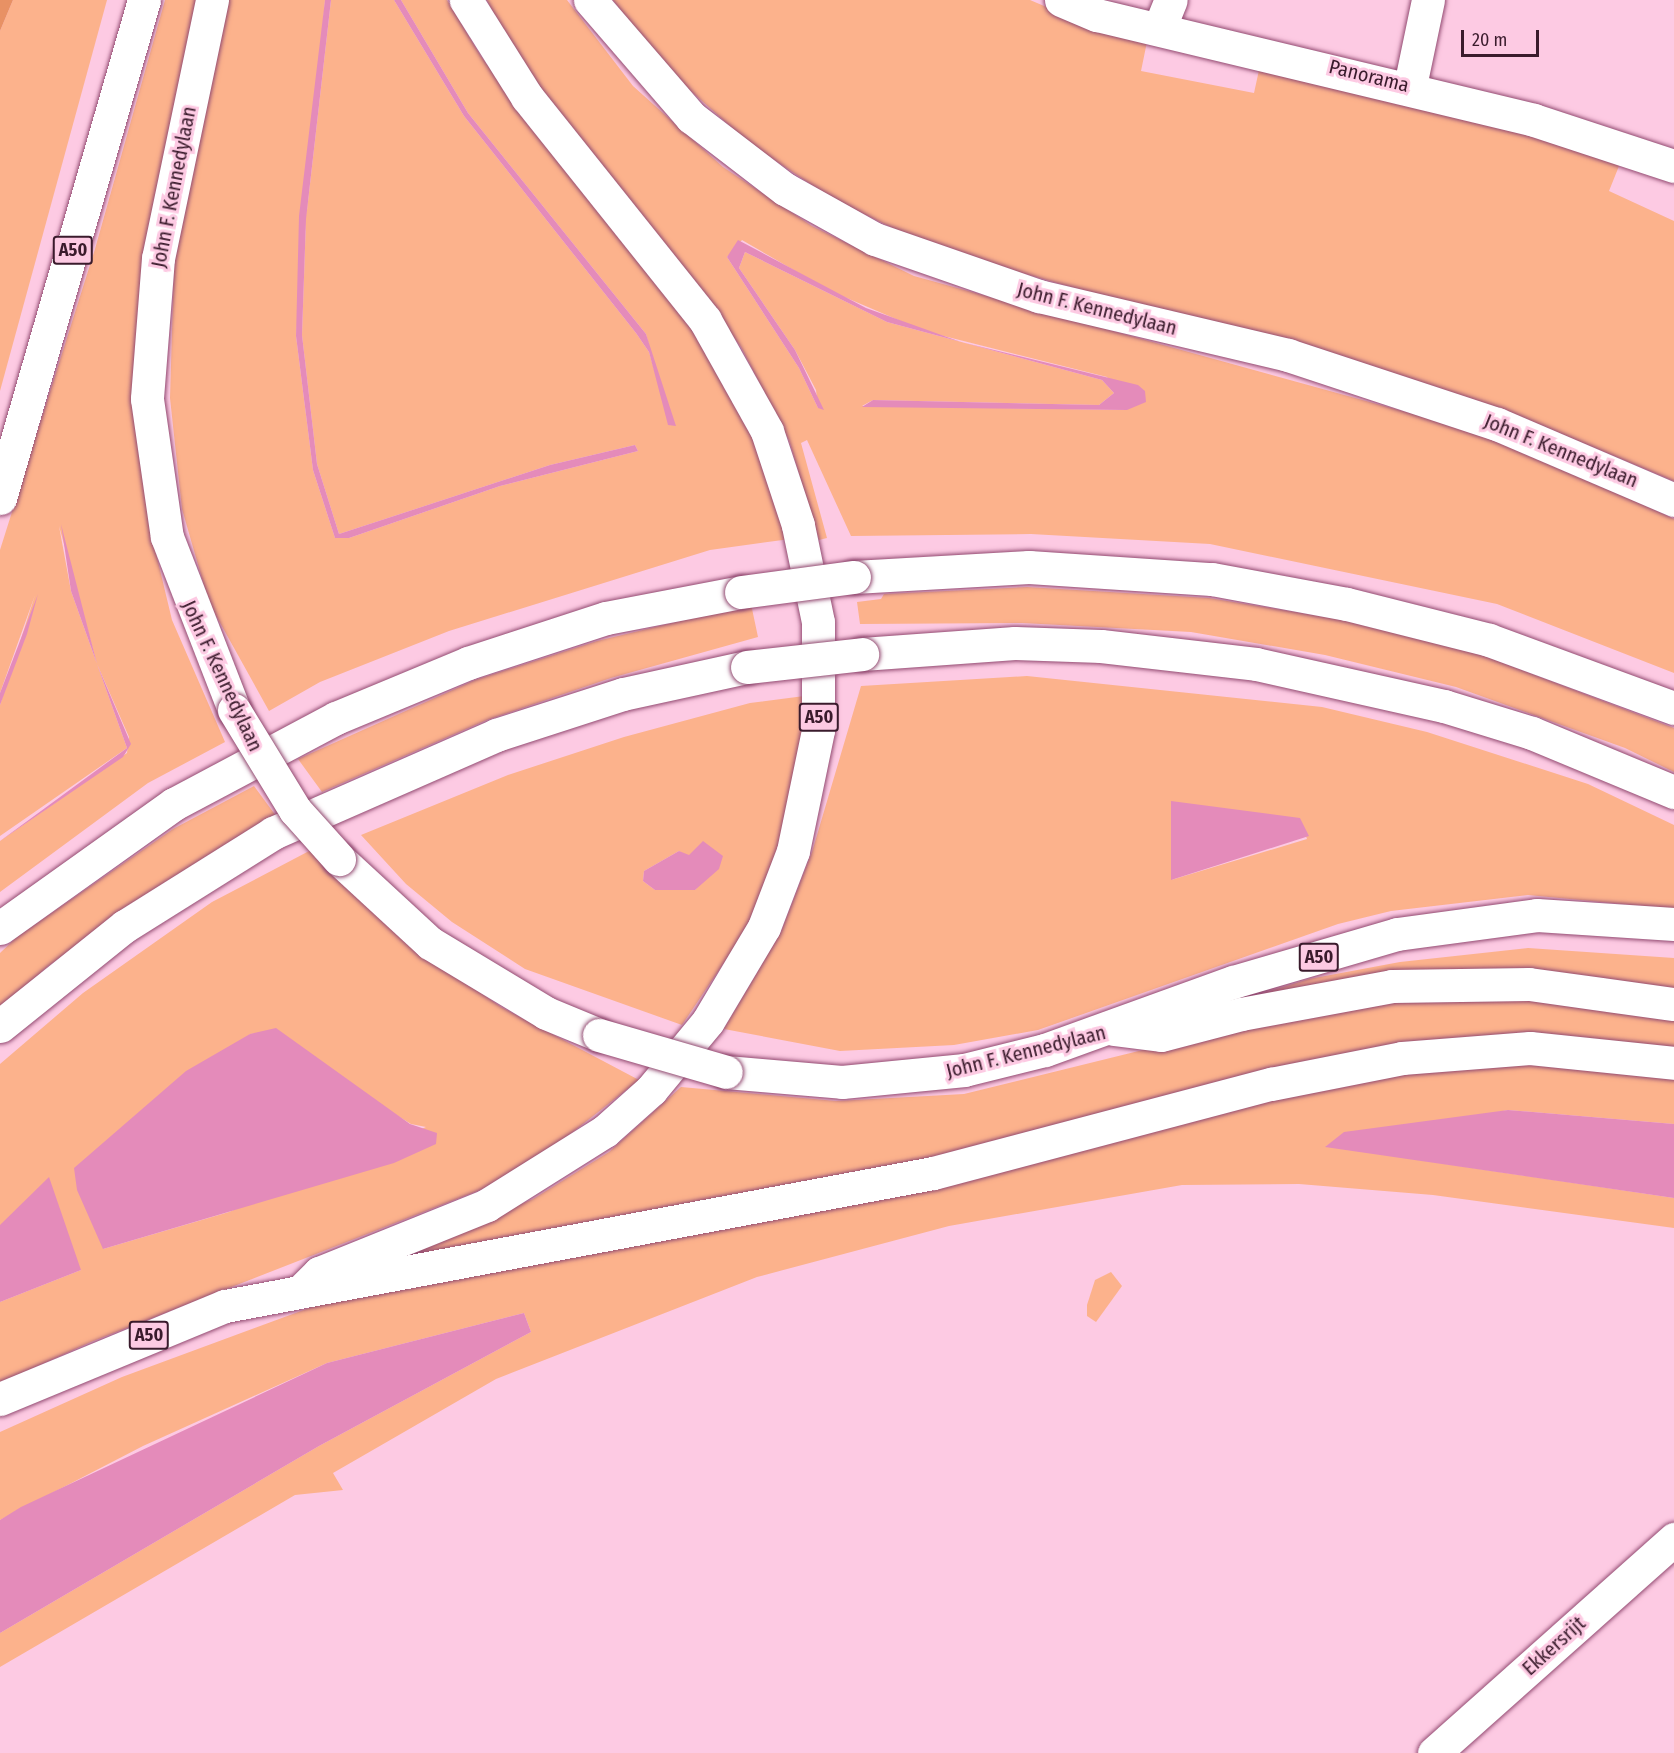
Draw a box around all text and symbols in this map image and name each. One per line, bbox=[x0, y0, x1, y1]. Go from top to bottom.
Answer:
scale bar bbox=[1464, 18, 1542, 56]
text: 20 m bbox=[1472, 29, 1507, 51]
street label: Panorama bbox=[1326, 54, 1412, 98]
street label: John F. Kennedylaan bbox=[147, 104, 201, 270]
road number: A50 bbox=[52, 235, 94, 265]
street label: John F. Kennedylaan bbox=[1015, 278, 1179, 340]
street label: John F. Kennedylaan bbox=[1481, 409, 1641, 493]
street label: John F. Kennedylaan bbox=[176, 597, 268, 755]
road number: A50 bbox=[798, 702, 840, 732]
road number: A50 bbox=[1298, 942, 1340, 972]
street label: John F. Kennedylaan bbox=[944, 1021, 1108, 1083]
road number: A50 bbox=[128, 1320, 170, 1350]
street label: Ekkersrijt bbox=[1518, 1611, 1590, 1681]

